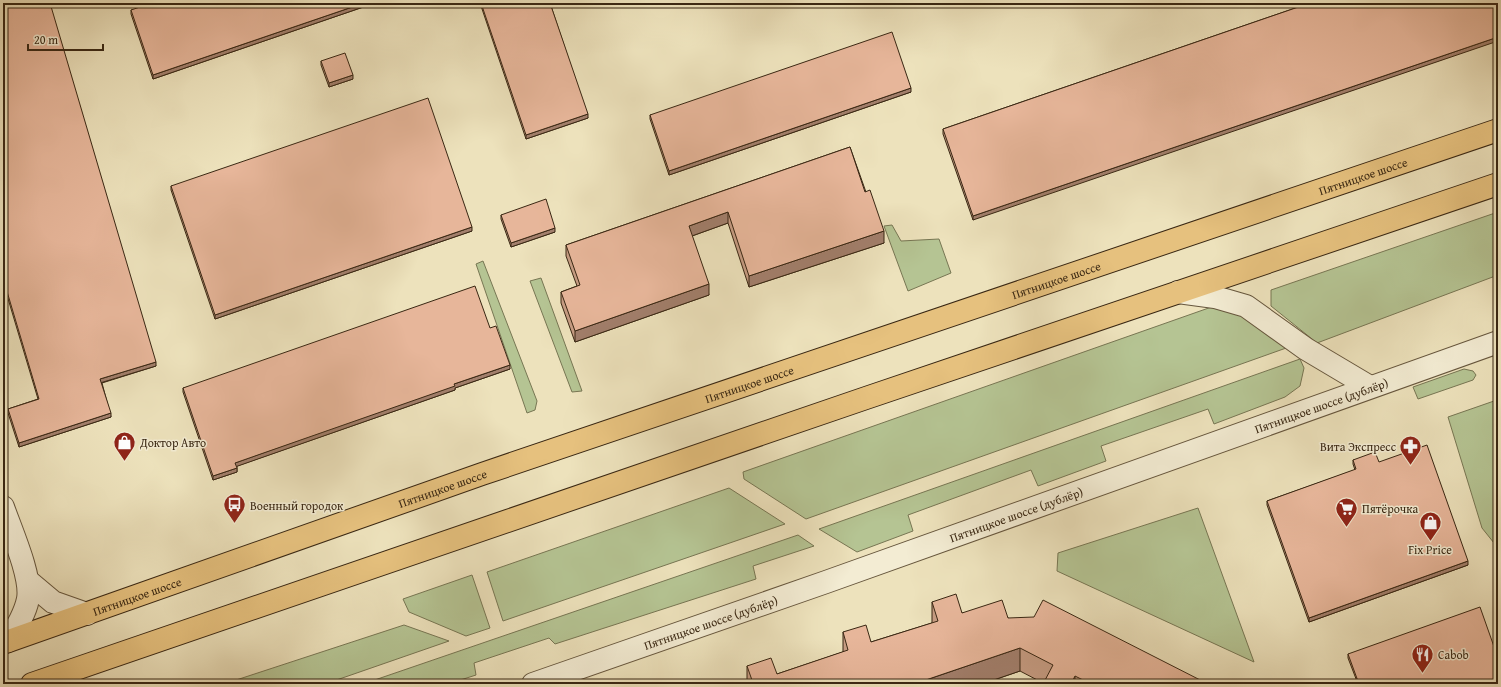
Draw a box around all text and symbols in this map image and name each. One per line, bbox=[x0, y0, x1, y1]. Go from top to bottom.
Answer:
scale bar bbox=[28, 26, 103, 52]
text: 20 m bbox=[34, 31, 58, 48]
street label: Пятницкое шоссе bbox=[1316, 153, 1410, 199]
street label: Пятницкое шоссе bbox=[1009, 257, 1103, 303]
street label: Пятницкое шоссе bbox=[703, 361, 796, 406]
street label: Пятницкое шоссе (дублёр) bbox=[1252, 373, 1390, 437]
shop icon: Доктор Авто bbox=[112, 429, 138, 462]
pharmacy icon: Вита Экспресс bbox=[1398, 433, 1424, 466]
place label: Доктор Авто bbox=[139, 434, 206, 451]
place label: Вита Экспресс bbox=[1320, 438, 1397, 455]
street label: Пятницкое шоссе bbox=[396, 464, 489, 511]
street label: Пятницкое шоссе (дублёр) bbox=[947, 482, 1085, 546]
bus stop icon: Военный городок bbox=[222, 492, 248, 525]
supermarket icon: Пятёрочка bbox=[1333, 495, 1359, 528]
place label: Военный городок bbox=[250, 497, 344, 514]
place label: Пятёрочка bbox=[1362, 500, 1419, 517]
shop icon: Fix Price bbox=[1417, 509, 1443, 542]
place label: Fix Price bbox=[1408, 541, 1452, 558]
street label: Пятницкое шоссе bbox=[90, 572, 184, 619]
street label: Пятницкое шоссе (дублёр) bbox=[641, 591, 780, 653]
restaurant icon: Cabob bbox=[1409, 641, 1435, 674]
place label: Cabob bbox=[1438, 646, 1469, 663]

